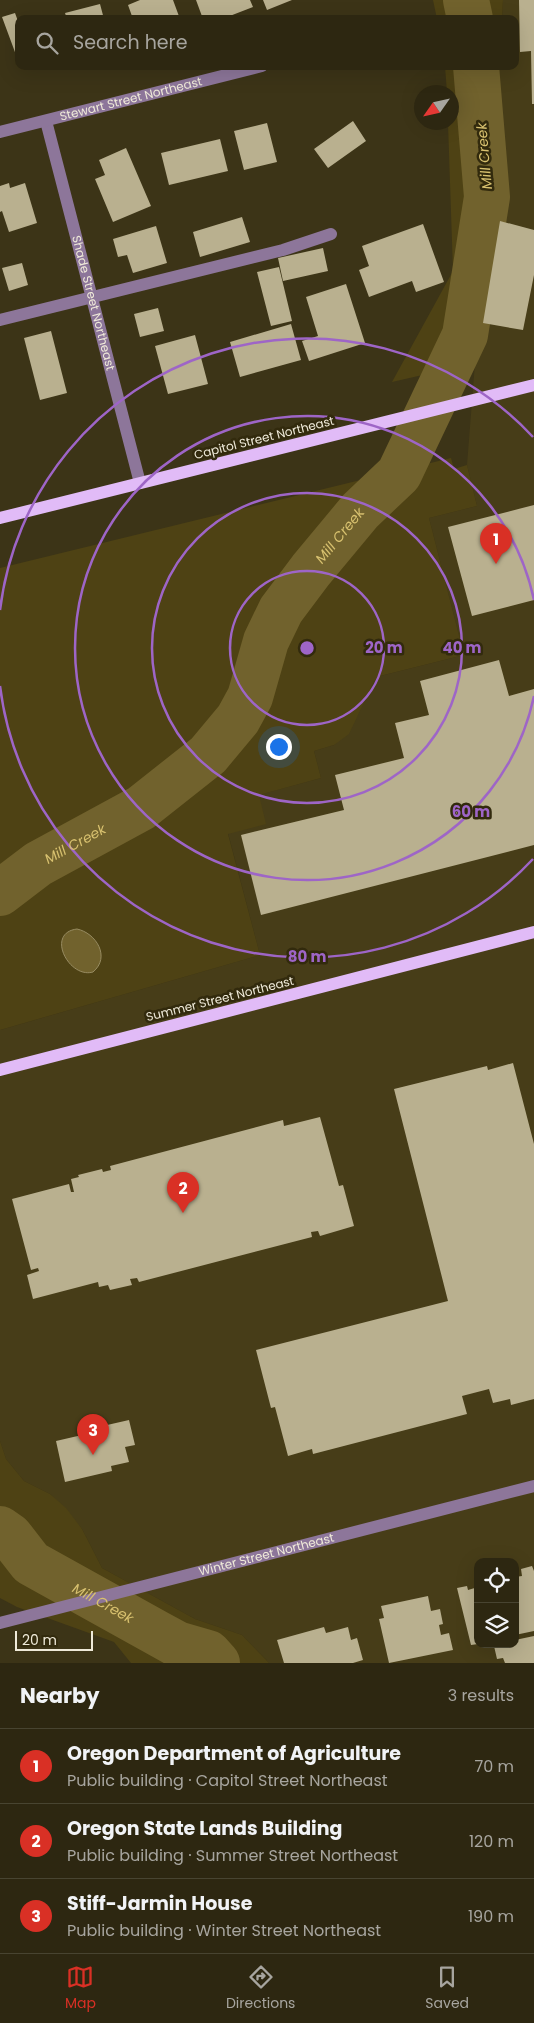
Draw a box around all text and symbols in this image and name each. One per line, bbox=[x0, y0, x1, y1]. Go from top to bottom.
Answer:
search box bbox=[15, 15, 519, 70]
icon: search bbox=[33, 29, 61, 57]
text: Search here bbox=[73, 29, 187, 56]
street label: Stewart Street Northeast bbox=[58, 72, 204, 125]
north arrow bbox=[414, 85, 459, 130]
water label: Mill Creek bbox=[471, 121, 497, 190]
street label: Shade Street Northeast bbox=[68, 233, 119, 372]
street label: Capitol Street Northeast bbox=[192, 412, 336, 463]
water label: Mill Creek bbox=[311, 503, 369, 568]
pin: 1 bbox=[480, 523, 512, 564]
text: 20 m bbox=[365, 637, 403, 658]
text: 40 m bbox=[442, 637, 482, 658]
centre of rings bbox=[298, 639, 316, 657]
your location bbox=[266, 734, 292, 760]
text: 60 m bbox=[452, 801, 490, 822]
water label: Mill Creek bbox=[41, 819, 110, 869]
text: 80 m bbox=[288, 946, 326, 967]
street label: Summer Street Northeast bbox=[144, 972, 296, 1025]
pin: 2 bbox=[167, 1172, 199, 1213]
pin: 3 bbox=[77, 1414, 109, 1455]
street label: Winter Street Northeast bbox=[197, 1529, 336, 1580]
map controls bbox=[474, 1558, 519, 1648]
button: locate bbox=[474, 1558, 519, 1603]
water label: Mill Creek bbox=[69, 1578, 138, 1629]
button: layers bbox=[474, 1603, 519, 1648]
scale bar bbox=[15, 1628, 92, 1651]
text: 20 m bbox=[22, 1630, 57, 1650]
text: Nearby bbox=[20, 1681, 100, 1710]
text: 3 results bbox=[448, 1684, 514, 1707]
text: Oregon Department of Agriculture bbox=[67, 1740, 401, 1767]
text: 1 bbox=[33, 1755, 39, 1778]
text: 70 m bbox=[474, 1755, 514, 1778]
text: Public building · Capitol Street Northeast bbox=[67, 1769, 388, 1792]
text: Oregon State Lands Building bbox=[67, 1815, 342, 1842]
text: 2 bbox=[31, 1830, 41, 1853]
text: 120 m bbox=[469, 1830, 514, 1853]
text: Public building · Summer Street Northeast bbox=[67, 1844, 398, 1867]
text: Stiff-Jarmin House bbox=[67, 1890, 252, 1917]
text: 3 bbox=[31, 1905, 41, 1928]
text: 190 m bbox=[468, 1905, 514, 1928]
text: Public building · Winter Street Northeast bbox=[67, 1919, 381, 1942]
tab: Map bbox=[65, 1963, 96, 2014]
tab: Directions bbox=[226, 1963, 295, 2014]
tab: Saved bbox=[425, 1963, 469, 2014]

